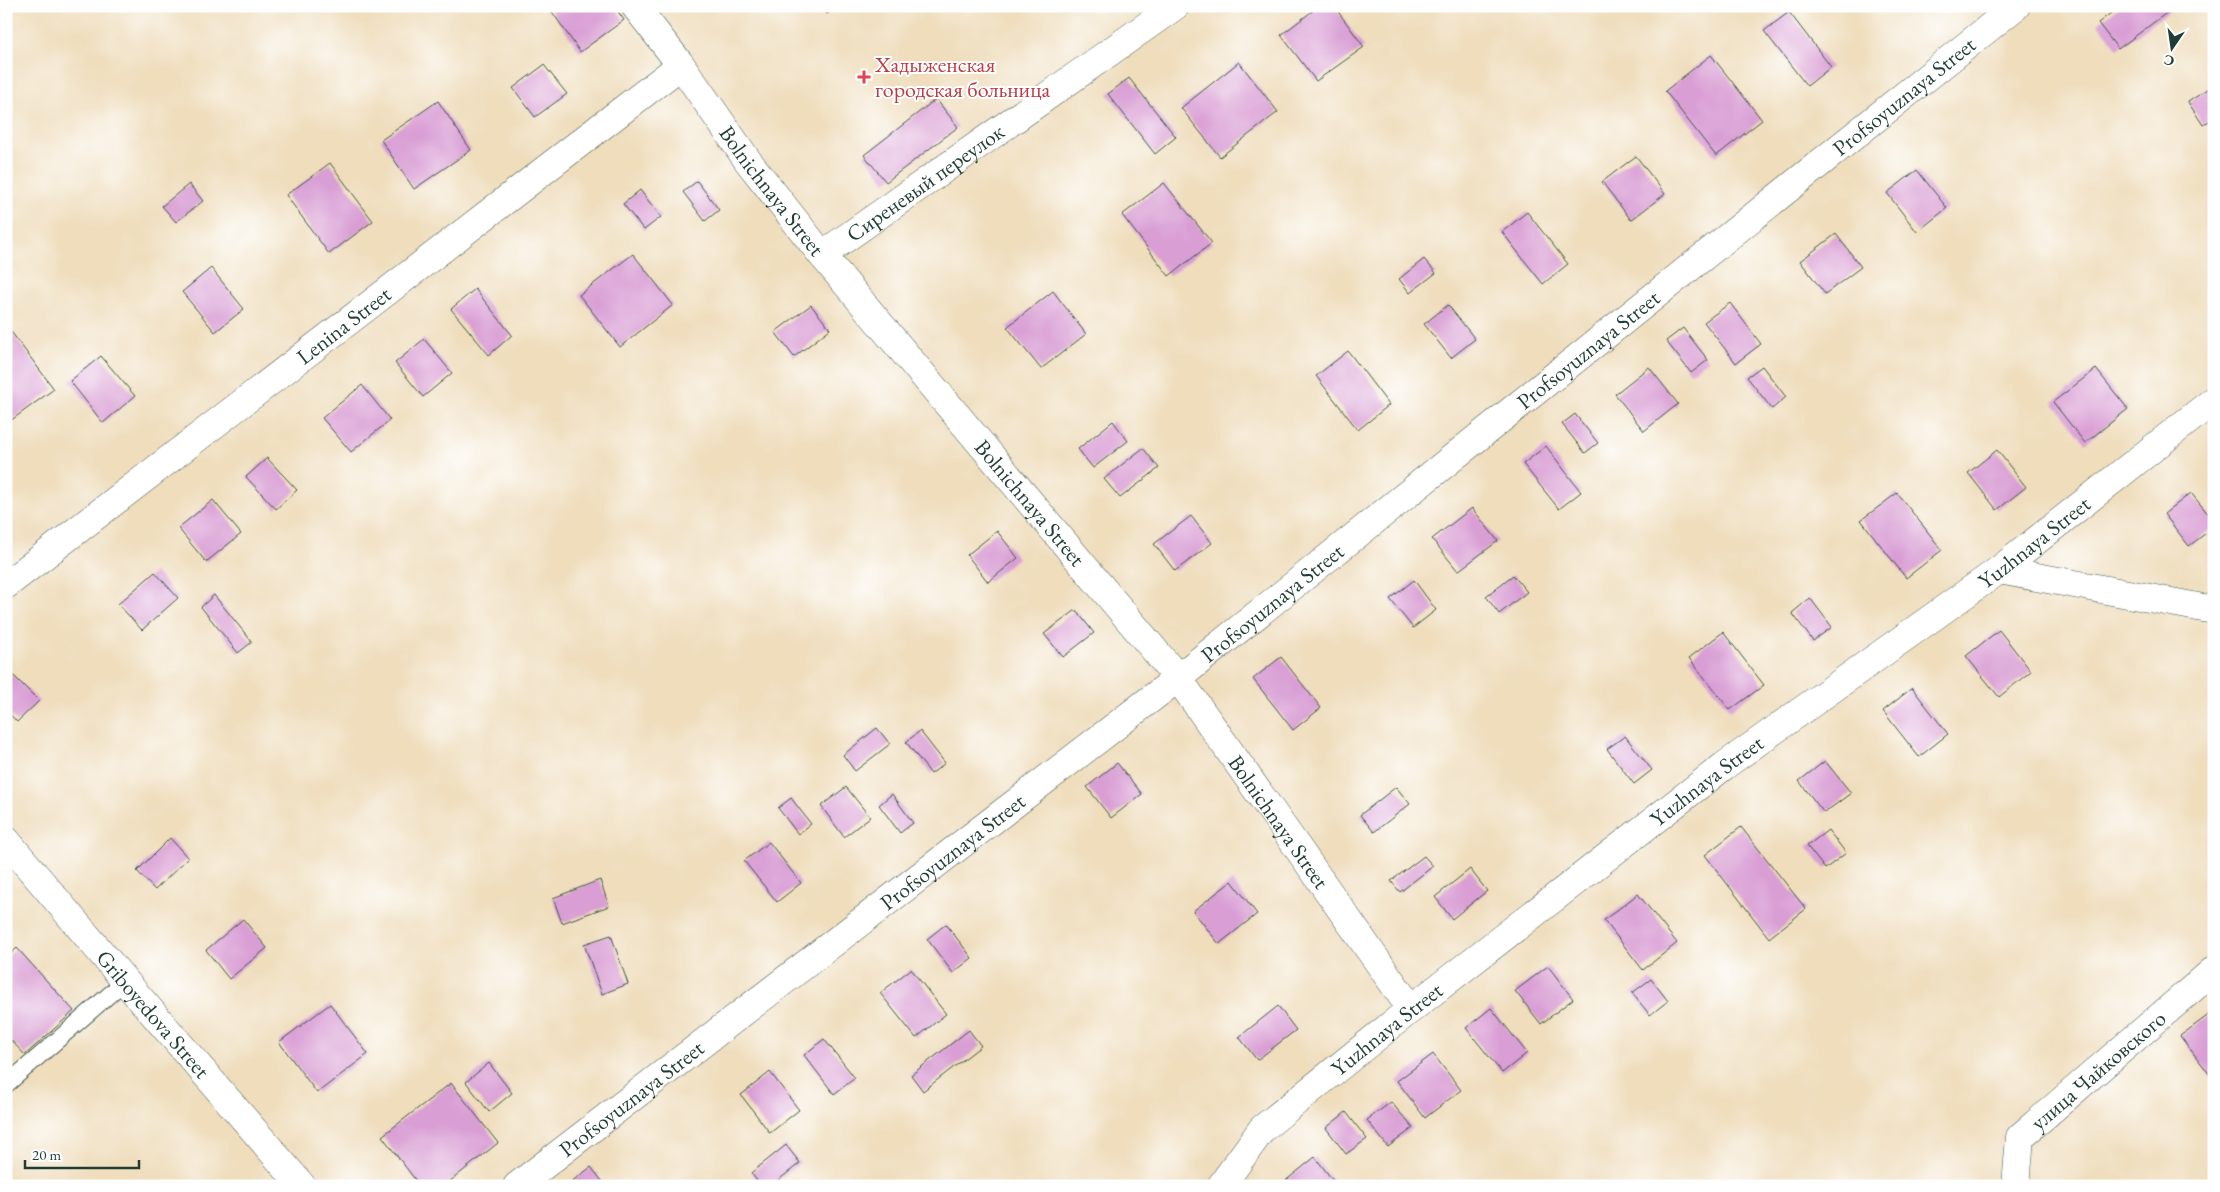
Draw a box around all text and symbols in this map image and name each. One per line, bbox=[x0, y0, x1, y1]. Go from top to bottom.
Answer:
north arrow bbox=[2148, 22, 2198, 72]
street label: Profsoyuznaya Street bbox=[1827, 30, 1982, 163]
place label: Хадыженская городская больница bbox=[874, 50, 1051, 104]
text: С bbox=[2162, 51, 2176, 71]
marker: Хадыженская городская больница bbox=[857, 70, 871, 84]
street label: Сиреневый переулок bbox=[841, 117, 1010, 249]
street label: Bolnichnaya Street bbox=[713, 120, 831, 262]
street label: Lenina Street bbox=[291, 280, 397, 371]
street label: Profsoyuznaya Street bbox=[1511, 283, 1666, 416]
street label: Bolnichnaya Street bbox=[968, 433, 1092, 572]
street label: Yuzhnaya Street bbox=[1972, 489, 2096, 596]
street label: Profsoyuznaya Street bbox=[1195, 537, 1350, 669]
street label: Yuzhnaya Street bbox=[1644, 729, 1769, 833]
street label: Bolnichnaya Street bbox=[1222, 749, 1336, 895]
street label: Profsoyuznaya Street bbox=[874, 787, 1031, 917]
street label: Griboyedova Street bbox=[90, 944, 217, 1085]
street label: Yuzhnaya Street bbox=[1325, 976, 1449, 1083]
street label: улица Чайковского bbox=[2024, 1004, 2172, 1137]
street label: Profsoyuznaya Street bbox=[553, 1034, 710, 1164]
scale bar bbox=[25, 1137, 139, 1169]
text: 20 m bbox=[32, 1145, 61, 1164]

